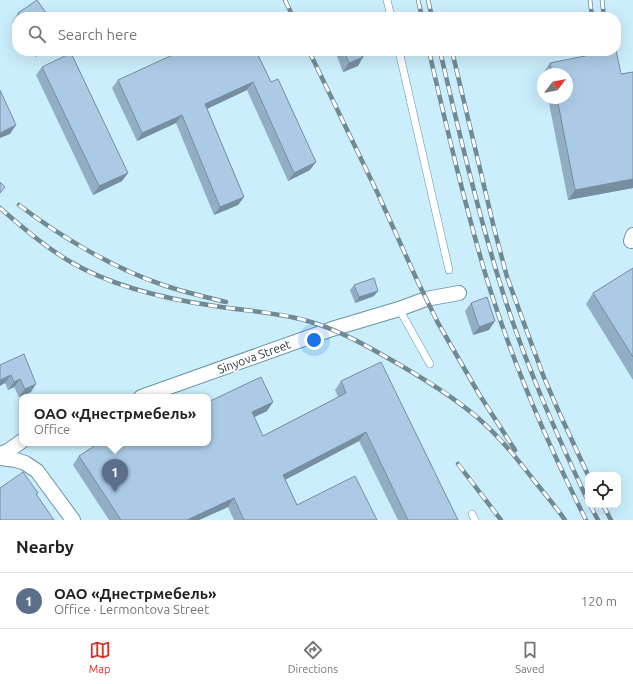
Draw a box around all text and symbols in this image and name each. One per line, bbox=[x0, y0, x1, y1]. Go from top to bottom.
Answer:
search box bbox=[12, 12, 621, 56]
icon: search bbox=[26, 23, 48, 45]
text: Search here bbox=[58, 26, 137, 43]
north arrow bbox=[537, 68, 573, 104]
your location bbox=[304, 330, 324, 350]
street label: Sinyova Street bbox=[215, 337, 292, 376]
popup bbox=[19, 394, 211, 446]
text: ОАО «Днестрмебель» bbox=[34, 405, 196, 422]
text: Office bbox=[34, 422, 70, 436]
pin: 1 bbox=[102, 459, 128, 492]
map controls bbox=[585, 472, 621, 508]
button: locate bbox=[585, 472, 621, 508]
text: Nearby bbox=[16, 537, 74, 556]
text: ОАО «Днестрмебель» bbox=[54, 585, 217, 602]
text: 1 bbox=[25, 594, 33, 608]
text: 120 m bbox=[581, 594, 617, 608]
text: Office · Lermontova Street bbox=[54, 602, 209, 616]
tab: Map bbox=[89, 639, 111, 675]
tab: Directions bbox=[288, 639, 338, 675]
tab: Saved bbox=[515, 639, 544, 675]

